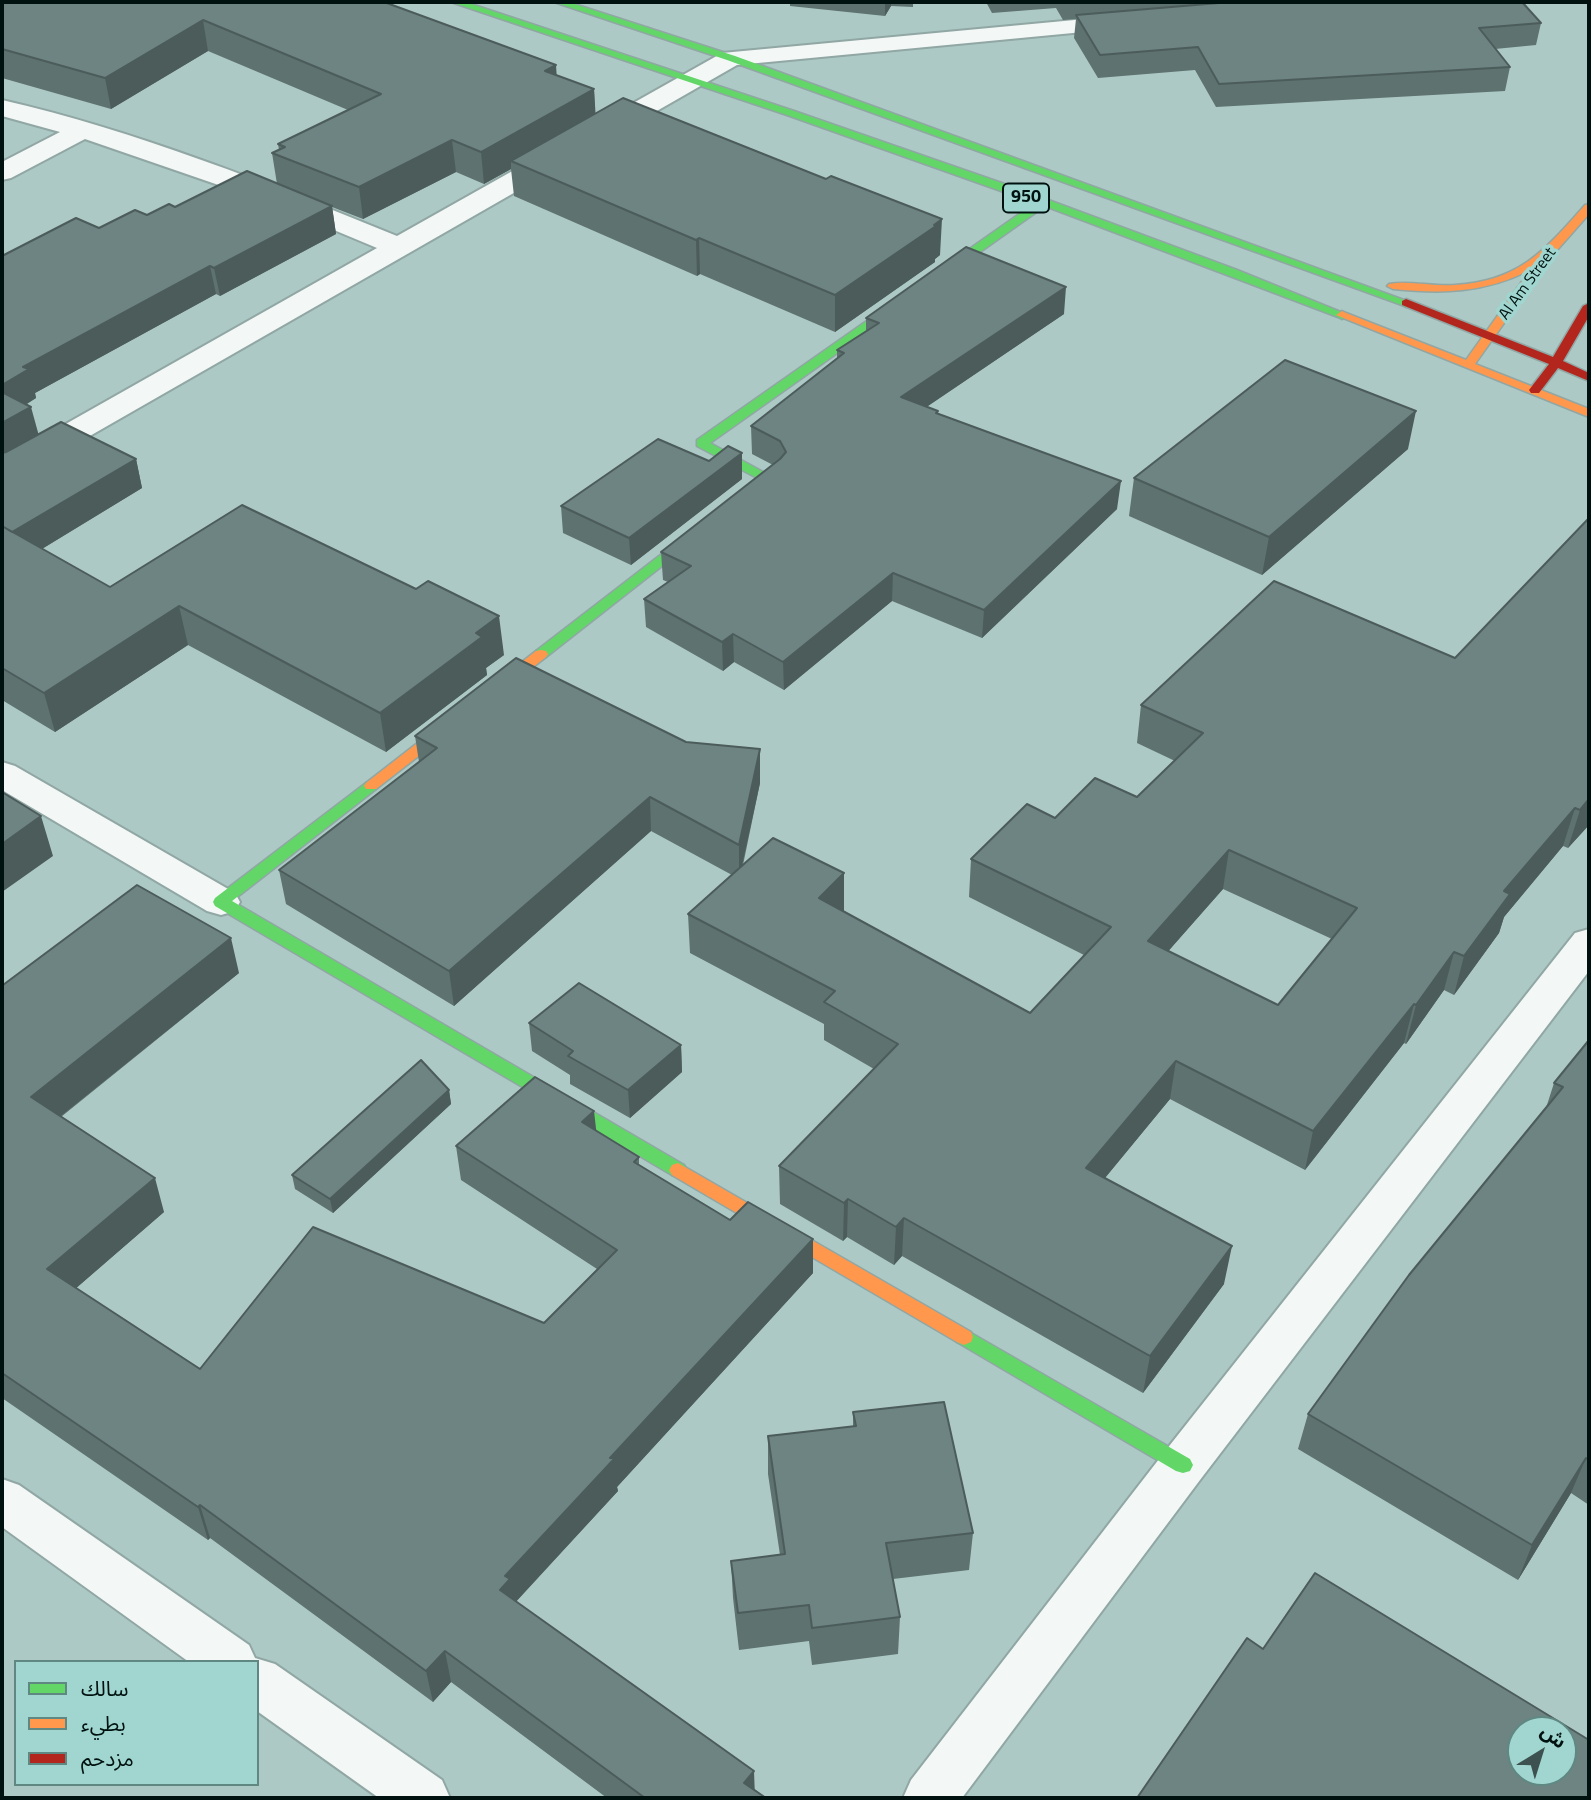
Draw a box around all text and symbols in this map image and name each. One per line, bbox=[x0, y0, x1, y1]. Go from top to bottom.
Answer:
road number: 950 bbox=[1003, 183, 1049, 212]
street label: Al Am Street bbox=[1495, 244, 1561, 324]
legend bbox=[14, 1660, 259, 1786]
text: سالك bbox=[81, 1672, 128, 1704]
text: بطيء bbox=[81, 1707, 126, 1739]
north arrow bbox=[1507, 1716, 1577, 1786]
text: ش bbox=[1535, 1716, 1573, 1755]
text: مزدحم bbox=[81, 1742, 134, 1774]

